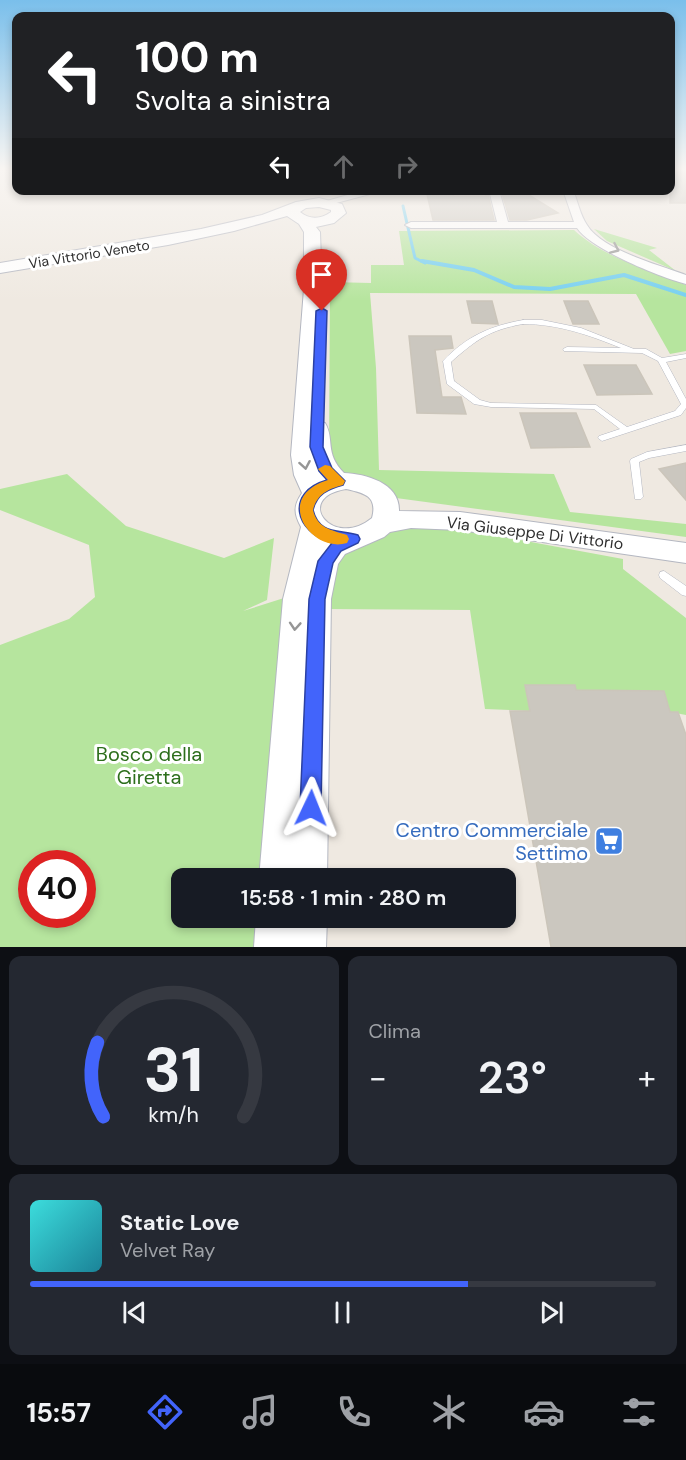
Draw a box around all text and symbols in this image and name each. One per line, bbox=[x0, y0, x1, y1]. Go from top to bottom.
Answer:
text: 100 m bbox=[135, 30, 259, 85]
icon: left bbox=[36, 36, 114, 114]
text: Svolta a sinistra bbox=[135, 83, 331, 118]
icon: left bbox=[264, 150, 297, 183]
icon: ahead bbox=[327, 150, 360, 183]
icon: right bbox=[390, 150, 423, 183]
street label: Via Vittorio Veneto bbox=[27, 236, 151, 272]
one-way arrow bbox=[608, 242, 619, 254]
pin bbox=[296, 249, 347, 311]
icon: arrive bbox=[305, 258, 338, 291]
one-way arrow bbox=[298, 461, 310, 470]
street label: Via Giuseppe Di Vittorio bbox=[445, 512, 625, 554]
one-way arrow bbox=[289, 621, 302, 631]
park label: Bosco della Giretta bbox=[96, 741, 202, 790]
position arrow bbox=[279, 776, 343, 840]
place label: Centro Commerciale Settimo bbox=[396, 817, 588, 866]
supermarket icon: Centro Commerciale Settimo bbox=[593, 825, 625, 857]
speed limit sign: 40 bbox=[18, 850, 96, 928]
text: 15:58 · 1 min · 280 m bbox=[241, 883, 446, 912]
text: Clima bbox=[369, 1018, 421, 1044]
text: 31 bbox=[144, 1029, 204, 1110]
text: 23° bbox=[478, 1048, 547, 1107]
text: − bbox=[369, 1056, 387, 1099]
text: + bbox=[638, 1056, 656, 1099]
text: km/h bbox=[148, 1102, 199, 1130]
text: Static Love bbox=[120, 1208, 240, 1237]
text: Velvet Ray bbox=[120, 1237, 215, 1263]
icon: previous bbox=[118, 1296, 151, 1329]
icon: pause bbox=[326, 1296, 359, 1329]
icon: next bbox=[535, 1296, 568, 1329]
icon: directions bbox=[144, 1391, 186, 1433]
icon: music bbox=[239, 1391, 281, 1433]
icon: phone bbox=[333, 1391, 375, 1433]
icon: climate bbox=[428, 1391, 470, 1433]
icon: car bbox=[523, 1391, 565, 1433]
icon: filters bbox=[618, 1391, 660, 1433]
text: 15:57 bbox=[26, 1395, 91, 1430]

